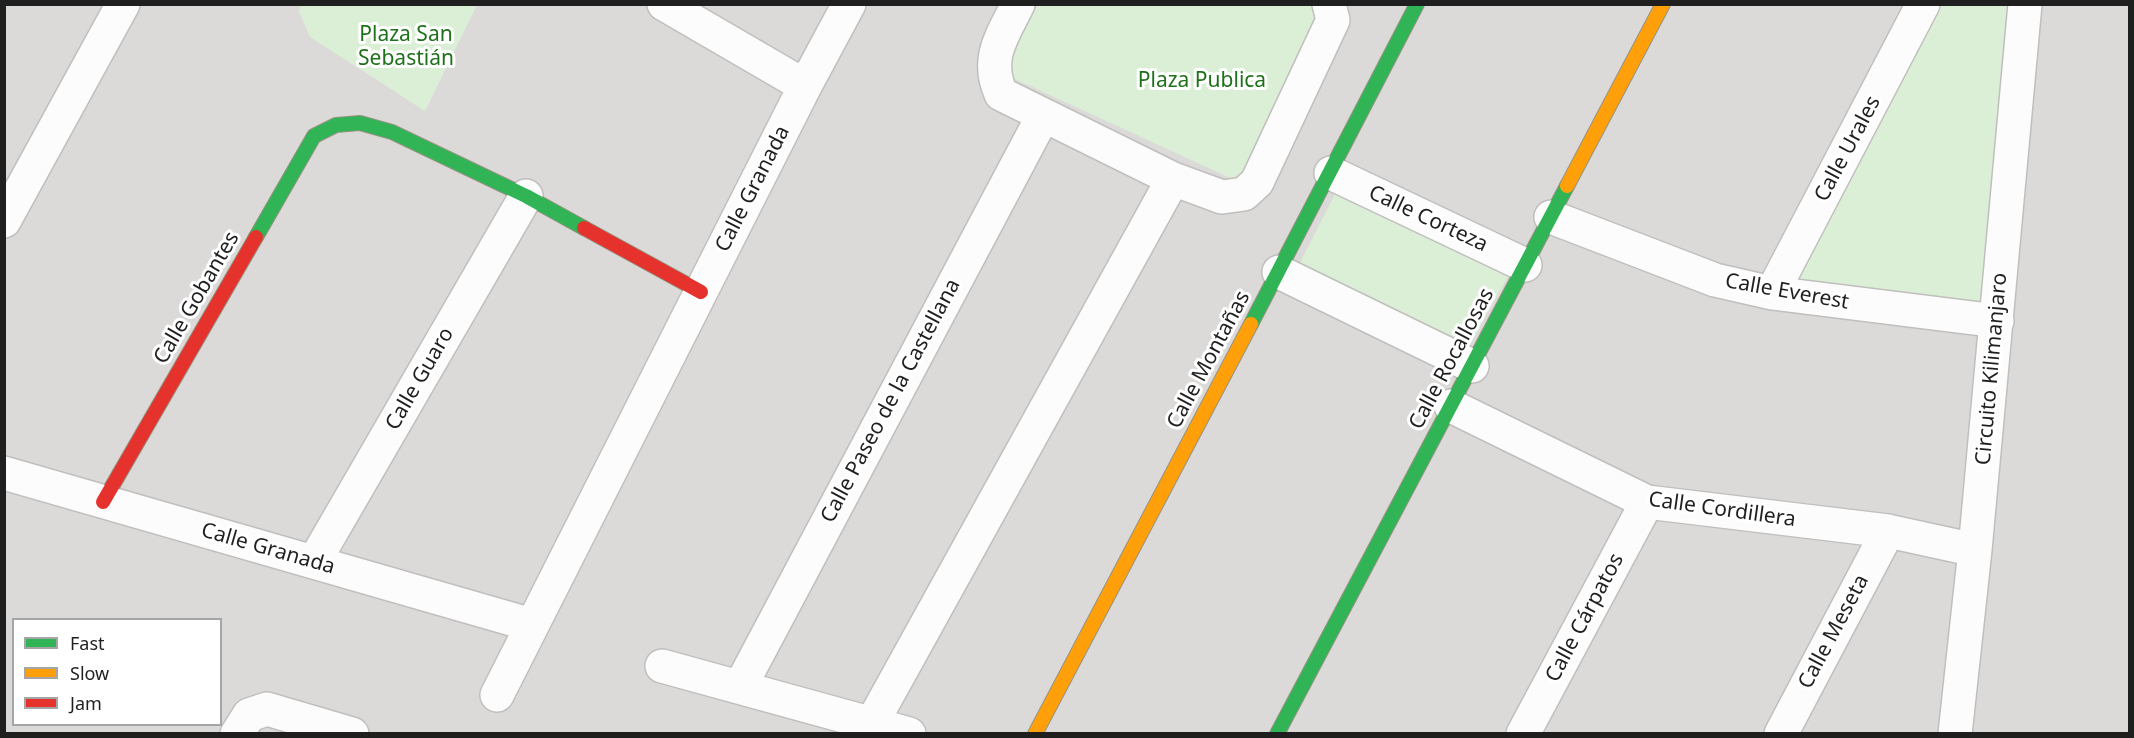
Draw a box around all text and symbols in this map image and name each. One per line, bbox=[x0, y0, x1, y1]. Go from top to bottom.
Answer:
park label: Plaza San Sebastián bbox=[358, 22, 454, 72]
park label: Plaza Publica bbox=[1138, 68, 1266, 94]
street label: Calle Urales bbox=[1810, 92, 1886, 206]
street label: Calle Granada bbox=[710, 122, 796, 256]
street label: Calle Corteza bbox=[1364, 180, 1492, 258]
street label: Calle Gobantes bbox=[149, 227, 245, 369]
street label: Calle Everest bbox=[1723, 269, 1851, 315]
street label: Circuito Kilimanjaro bbox=[1971, 272, 2013, 466]
street label: Calle Paseo de la Castellana bbox=[816, 275, 966, 527]
street label: Calle Rocallosas bbox=[1404, 284, 1500, 434]
street label: Calle Montañas bbox=[1162, 287, 1256, 433]
street label: Calle Guaro bbox=[381, 323, 459, 435]
street label: Calle Cordillera bbox=[1647, 487, 1797, 533]
street label: Calle Granada bbox=[198, 518, 338, 580]
street label: Calle Cárpatos bbox=[1541, 549, 1629, 687]
street label: Calle Meseta bbox=[1793, 571, 1875, 693]
legend bbox=[12, 618, 222, 726]
text: Fast bbox=[70, 631, 105, 655]
text: Slow bbox=[70, 661, 109, 685]
text: Jam bbox=[70, 691, 102, 715]

